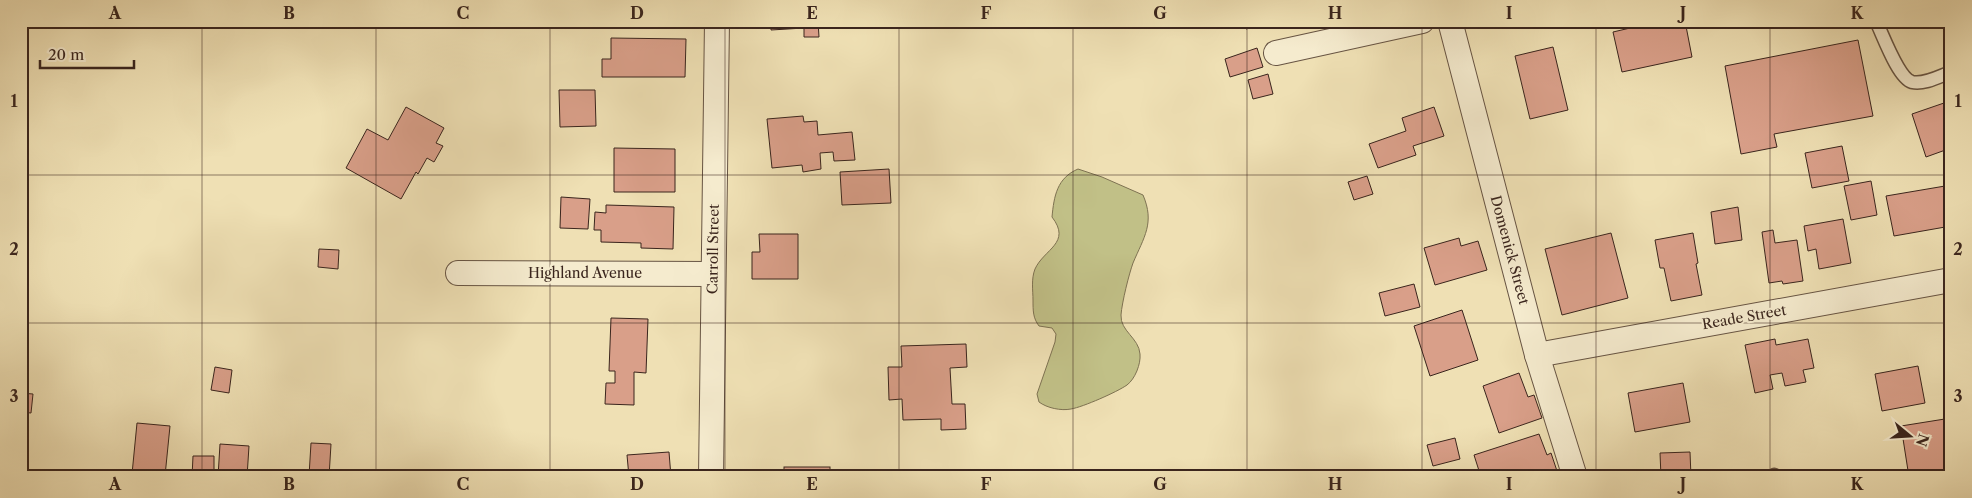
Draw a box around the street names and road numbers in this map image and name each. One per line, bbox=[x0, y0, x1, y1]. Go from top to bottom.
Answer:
street label: Domenick Street bbox=[1487, 193, 1533, 307]
street label: Carroll Street bbox=[703, 204, 723, 294]
street label: Highland Avenue bbox=[528, 264, 642, 282]
street label: Reade Street bbox=[1700, 301, 1788, 333]

